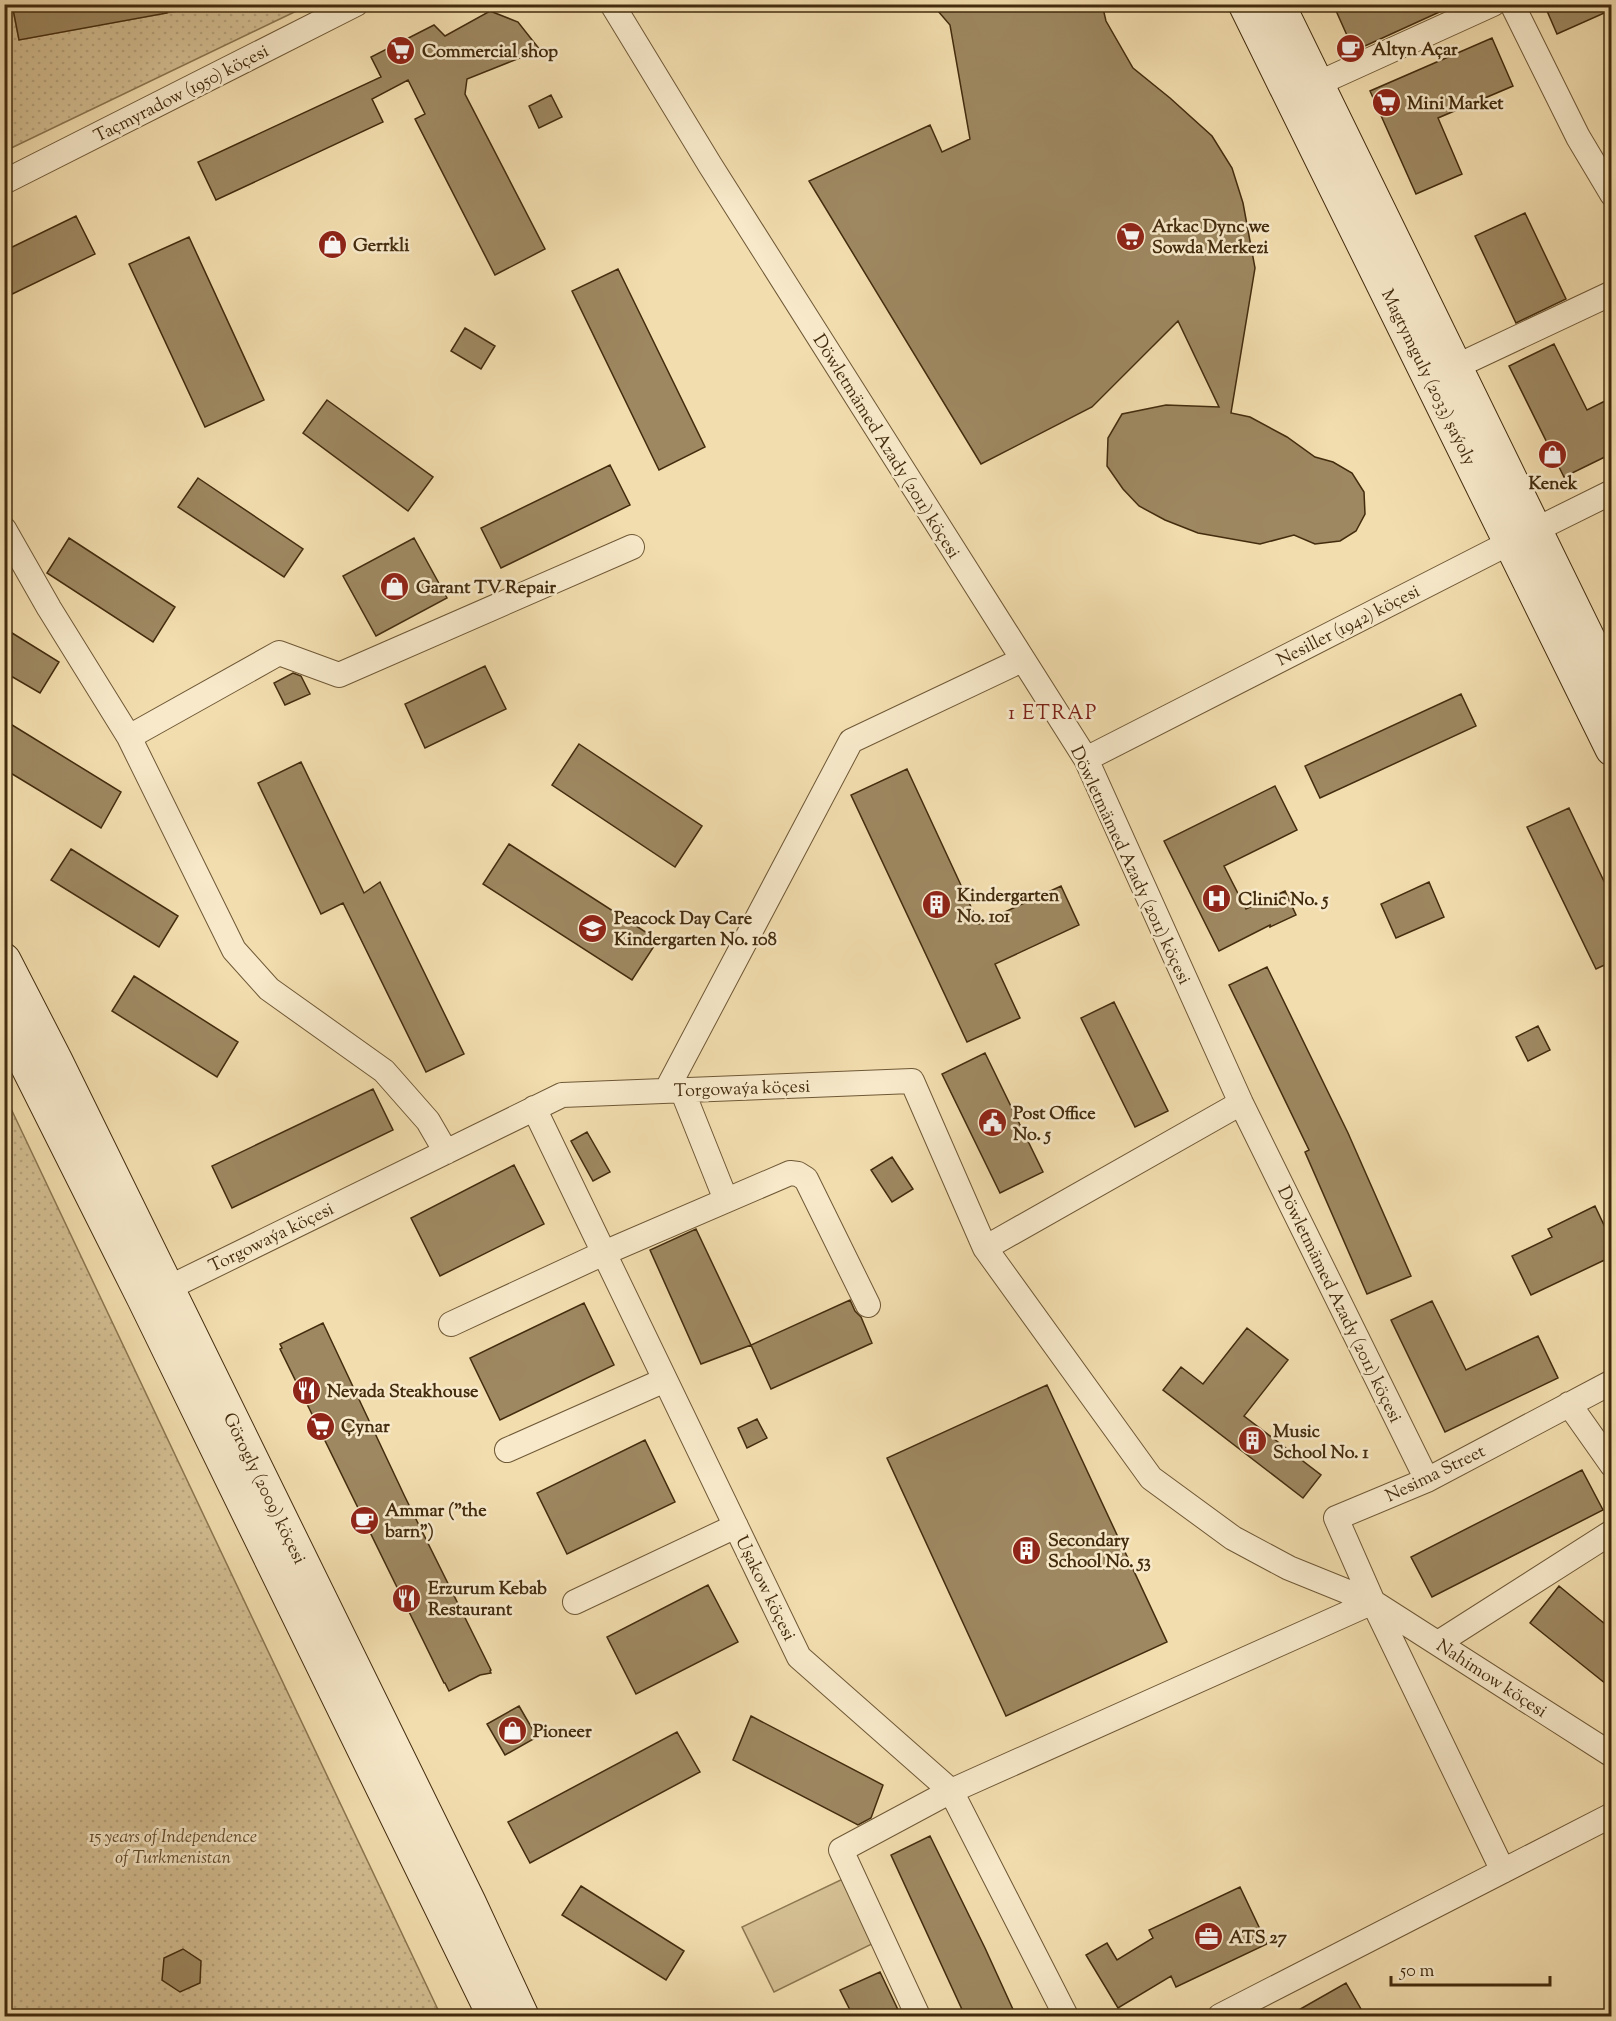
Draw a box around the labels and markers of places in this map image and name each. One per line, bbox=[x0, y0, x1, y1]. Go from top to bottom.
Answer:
cafe icon: Altyn Açar bbox=[1335, 33, 1367, 65]
supermarket icon: Commercial shop bbox=[385, 35, 417, 67]
place label: Altyn Açar bbox=[1372, 38, 1458, 64]
place label: Commercial shop bbox=[422, 40, 558, 66]
supermarket icon: Mini Market bbox=[1370, 87, 1402, 119]
place label: Mini Market bbox=[1407, 92, 1504, 118]
place label: Arkac Dync we Sowda Merkezi bbox=[1152, 215, 1270, 262]
supermarket icon: Arkac Dync we Sowda Merkezi bbox=[1115, 220, 1147, 252]
shop icon: Gerrkli bbox=[316, 229, 348, 261]
place label: Gerrkli bbox=[353, 234, 410, 260]
shop icon: Kenek bbox=[1537, 438, 1569, 470]
place label: Kenek bbox=[1528, 472, 1578, 498]
shop icon: Garant TV Repair bbox=[379, 571, 411, 603]
place label: Garant TV Repair bbox=[416, 576, 556, 602]
hospital icon: Clinic No. 5 bbox=[1201, 883, 1233, 915]
place label: Kindergarten No. 101 bbox=[957, 884, 1060, 931]
place label: Clinic No. 5 bbox=[1238, 888, 1329, 914]
building icon: Kindergarten No. 101 bbox=[920, 889, 952, 921]
place label: Peacock Day Care Kindergarten No. 108 bbox=[614, 907, 777, 954]
school or university icon: Peacock Day Care Kindergarten No. 108 bbox=[577, 912, 609, 944]
place label: Post Office No. 5 bbox=[1013, 1102, 1096, 1149]
public building icon: Post Office No. 5 bbox=[976, 1107, 1008, 1139]
restaurant icon: Nevada Steakhouse bbox=[290, 1375, 322, 1407]
place label: Nevada Steakhouse bbox=[327, 1380, 479, 1406]
supermarket icon: Çynar bbox=[304, 1410, 336, 1442]
place label: Çynar bbox=[341, 1415, 390, 1441]
place label: Music School No. 1 bbox=[1273, 1420, 1369, 1467]
building icon: Music School No. 1 bbox=[1236, 1425, 1268, 1457]
place label: Ammar ("the barn") bbox=[384, 1499, 487, 1546]
cafe icon: Ammar ("the barn") bbox=[348, 1504, 380, 1536]
place label: Secondary School No. 53 bbox=[1048, 1529, 1151, 1576]
building icon: Secondary School No. 53 bbox=[1011, 1534, 1043, 1566]
place label: Erzurum Kebab Restaurant bbox=[428, 1577, 547, 1624]
restaurant icon: Erzurum Kebab Restaurant bbox=[391, 1582, 423, 1614]
shop icon: Pioneer bbox=[496, 1715, 528, 1747]
place label: Pioneer bbox=[533, 1720, 592, 1746]
office icon: ATS 27 bbox=[1192, 1921, 1224, 1953]
place label: ATS 27 bbox=[1229, 1926, 1288, 1952]

